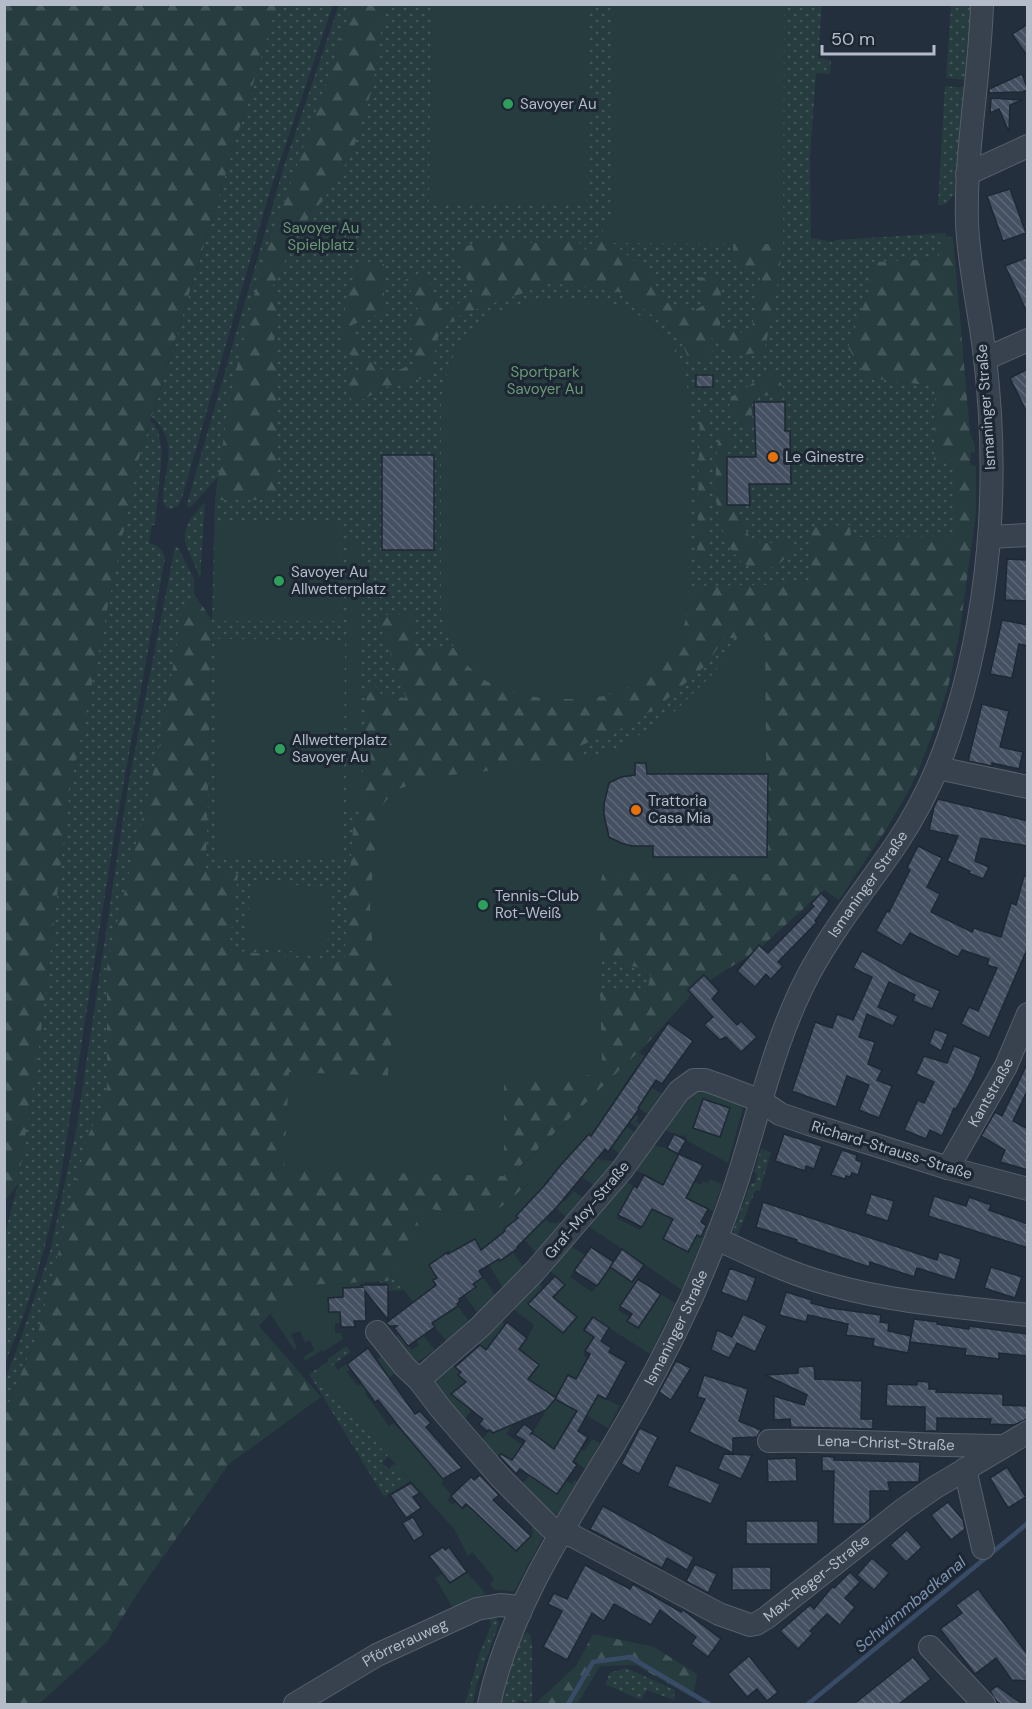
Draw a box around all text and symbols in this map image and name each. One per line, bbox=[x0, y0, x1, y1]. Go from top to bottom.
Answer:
scale bar bbox=[822, 18, 934, 56]
text: 50 m bbox=[831, 27, 875, 51]
place label: Savoyer Au bbox=[520, 94, 597, 114]
marker: Savoyer Au bbox=[501, 97, 515, 111]
park label: Savoyer Au Spielplatz bbox=[283, 218, 359, 255]
street label: Ismaninger Straße bbox=[972, 343, 1000, 471]
park label: Sportpark Savoyer Au bbox=[507, 362, 583, 399]
place label: Le Ginestre bbox=[785, 447, 864, 467]
marker: Le Ginestre bbox=[766, 450, 780, 464]
place label: Savoyer Au Allwetterplatz bbox=[291, 562, 386, 599]
marker: Savoyer Au Allwetterplatz bbox=[272, 574, 286, 588]
place label: Allwetterplatz Savoyer Au bbox=[292, 730, 387, 767]
marker: Allwetterplatz Savoyer Au bbox=[273, 742, 287, 756]
place label: Trattoria Casa Mia bbox=[648, 791, 711, 828]
marker: Trattoria Casa Mia bbox=[629, 803, 643, 817]
street label: Ismaninger Straße bbox=[823, 827, 912, 941]
place label: Tennis-Club Rot-Weiß bbox=[495, 886, 579, 923]
marker: Tennis-Club Rot-Weiß bbox=[476, 898, 490, 912]
street label: Kantstraße bbox=[963, 1055, 1018, 1130]
street label: Richard-Strauss-Straße bbox=[809, 1116, 975, 1184]
street label: Graf-Moy-Straße bbox=[540, 1157, 634, 1263]
street label: Ismaninger Straße bbox=[640, 1267, 713, 1389]
street label: Lena-Christ-Straße bbox=[817, 1431, 955, 1455]
street label: Max-Reger-Straße bbox=[759, 1530, 874, 1626]
water label: Schwimmbadkanal bbox=[850, 1551, 971, 1657]
street label: Pförrerauweg bbox=[358, 1614, 451, 1672]

